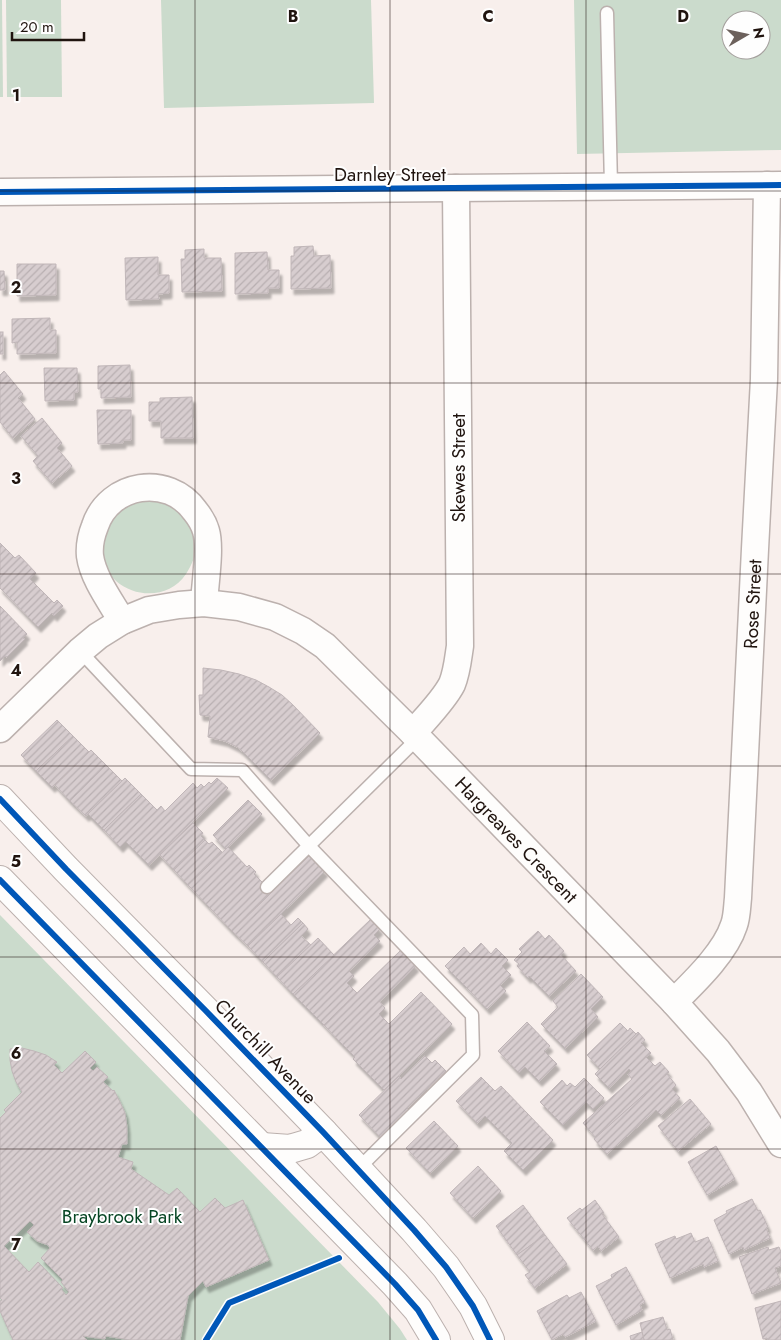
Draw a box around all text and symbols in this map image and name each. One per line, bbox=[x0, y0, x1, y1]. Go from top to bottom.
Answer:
text: B bbox=[288, 5, 298, 28]
text: C bbox=[482, 5, 494, 28]
text: D bbox=[677, 5, 689, 28]
scale bar bbox=[12, 10, 85, 42]
north arrow bbox=[721, 10, 771, 60]
text: 20 m bbox=[20, 16, 54, 38]
text: N bbox=[748, 26, 770, 40]
text: 1 bbox=[12, 84, 20, 107]
street label: Darnley Street bbox=[334, 161, 446, 188]
text: 2 bbox=[11, 276, 21, 299]
street label: Skewes Street bbox=[445, 413, 472, 523]
text: 3 bbox=[11, 467, 21, 490]
street label: Rose Street bbox=[737, 558, 768, 650]
text: 4 bbox=[10, 659, 22, 682]
street label: Hargreaves Crescent bbox=[449, 771, 584, 909]
text: 5 bbox=[11, 850, 21, 873]
street label: Churchill Avenue bbox=[208, 993, 323, 1110]
text: 6 bbox=[11, 1042, 21, 1065]
park label: Braybrook Park bbox=[62, 1203, 183, 1230]
text: 7 bbox=[11, 1233, 21, 1256]

